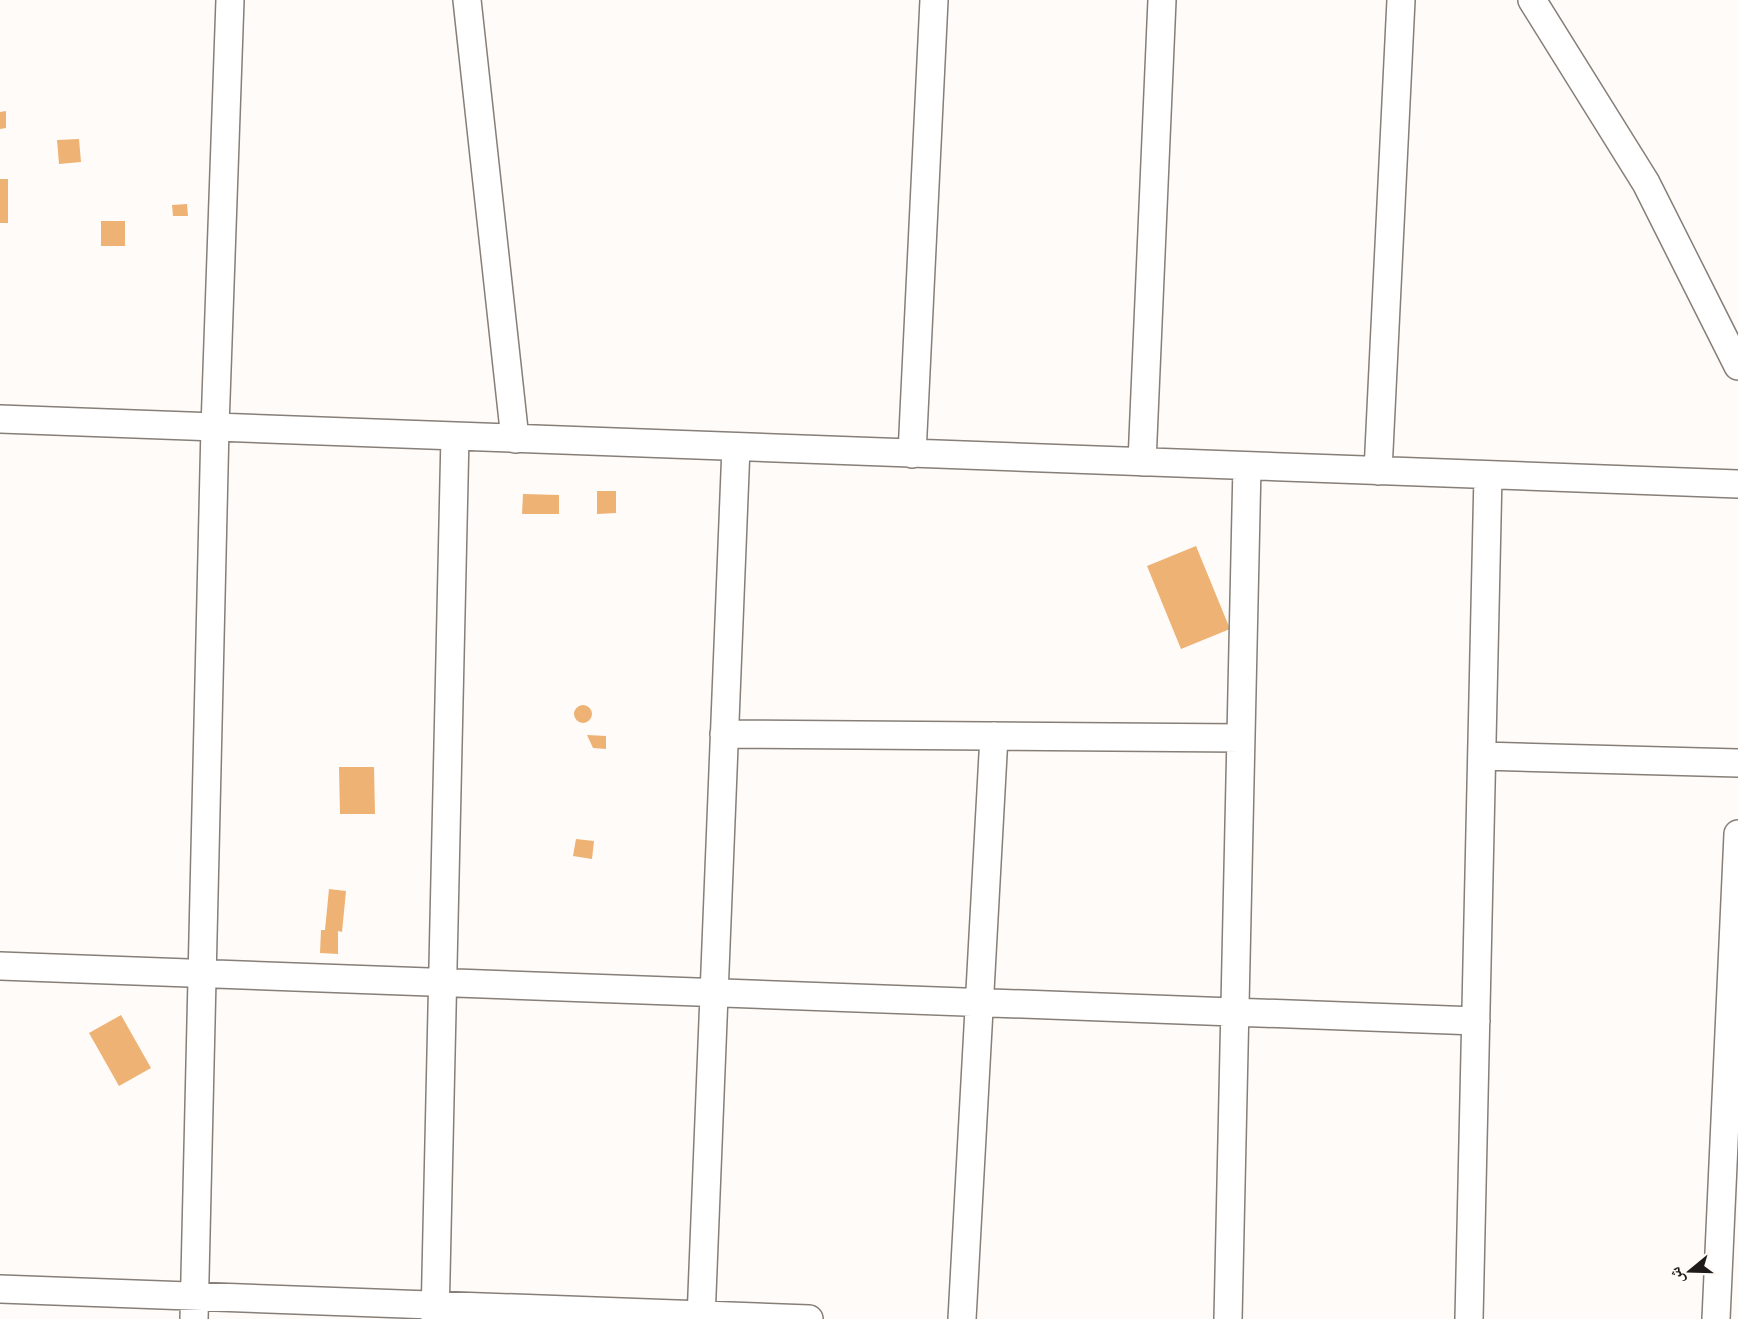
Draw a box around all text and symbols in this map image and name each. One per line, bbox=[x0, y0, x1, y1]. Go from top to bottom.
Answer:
north arrow bbox=[1660, 1241, 1720, 1301]
text: ش bbox=[1663, 1264, 1690, 1287]

